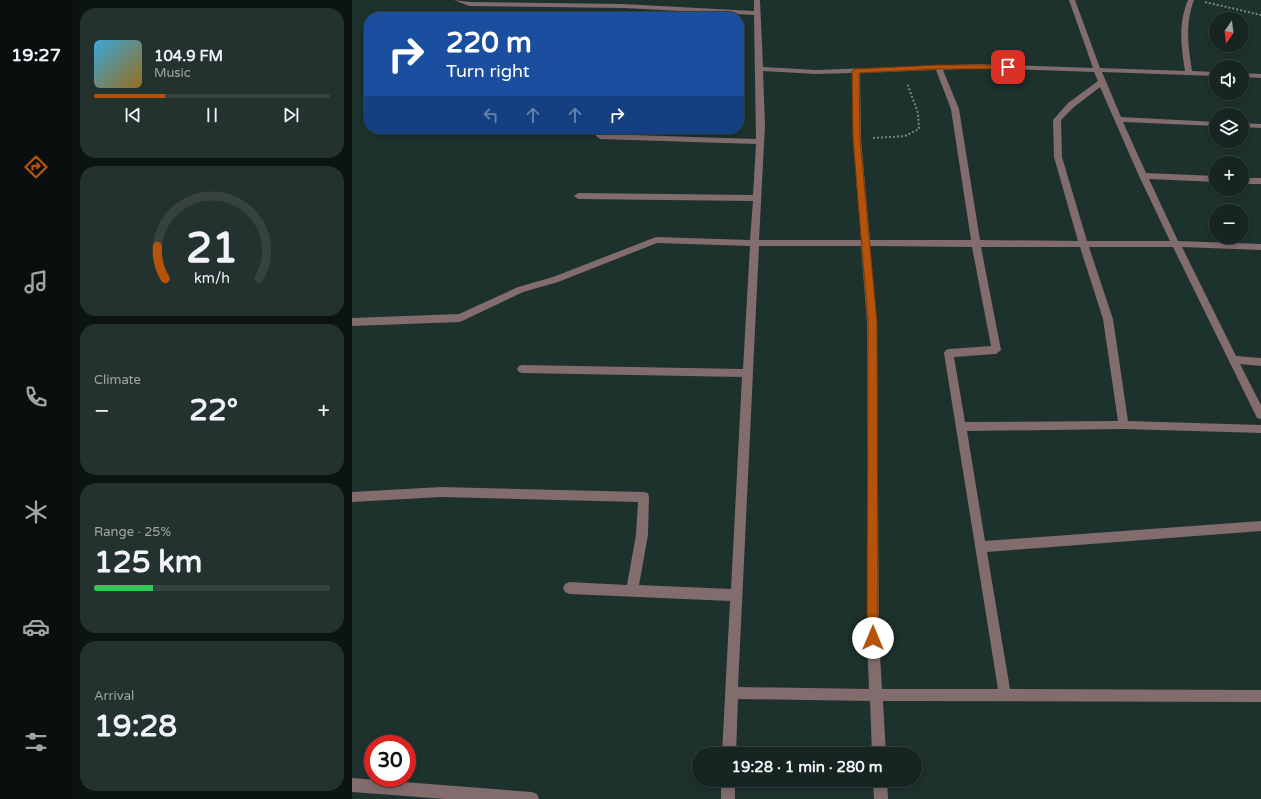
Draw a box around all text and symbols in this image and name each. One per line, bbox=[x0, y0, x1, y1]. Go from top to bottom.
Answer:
north arrow bbox=[1209, 12, 1249, 52]
map controls bbox=[1209, 12, 1249, 244]
text: 220 m bbox=[446, 26, 532, 60]
icon: right bbox=[380, 28, 432, 80]
text: 19:27 bbox=[11, 44, 61, 66]
text: 104.9 FM bbox=[154, 47, 223, 65]
pin bbox=[991, 50, 1025, 84]
icon: arrive bbox=[997, 56, 1019, 78]
text: Turn right bbox=[446, 60, 530, 82]
button: sound bbox=[1209, 60, 1249, 100]
text: Music bbox=[154, 65, 191, 81]
icon: previous bbox=[122, 104, 144, 126]
icon: pause bbox=[201, 104, 223, 126]
icon: next bbox=[280, 104, 302, 126]
icon: left bbox=[480, 104, 502, 126]
icon: ahead bbox=[522, 104, 544, 126]
icon: ahead bbox=[564, 104, 586, 126]
icon: right bbox=[606, 104, 628, 126]
button: layers bbox=[1209, 108, 1249, 148]
icon: directions bbox=[22, 153, 50, 181]
button: + bbox=[1209, 156, 1249, 196]
button: − bbox=[1209, 204, 1249, 244]
text: 21 bbox=[186, 224, 238, 274]
icon: music bbox=[22, 268, 50, 296]
text: km/h bbox=[194, 270, 230, 287]
text: Climate bbox=[94, 372, 141, 388]
icon: phone bbox=[22, 383, 50, 411]
text: 22° bbox=[189, 392, 238, 429]
text: − bbox=[94, 398, 110, 424]
text: + bbox=[318, 398, 330, 424]
icon: climate bbox=[22, 498, 50, 526]
text: Range · 25% bbox=[94, 524, 171, 540]
text: 125 km bbox=[94, 544, 202, 581]
icon: car bbox=[22, 613, 50, 641]
position arrow bbox=[852, 617, 894, 659]
text: Arrival bbox=[94, 688, 134, 704]
text: 19:28 bbox=[94, 708, 177, 745]
icon: filters bbox=[22, 728, 50, 756]
speed limit sign: 30 bbox=[364, 735, 416, 787]
text: 19:28 · 1 min · 280 m bbox=[732, 758, 882, 776]

